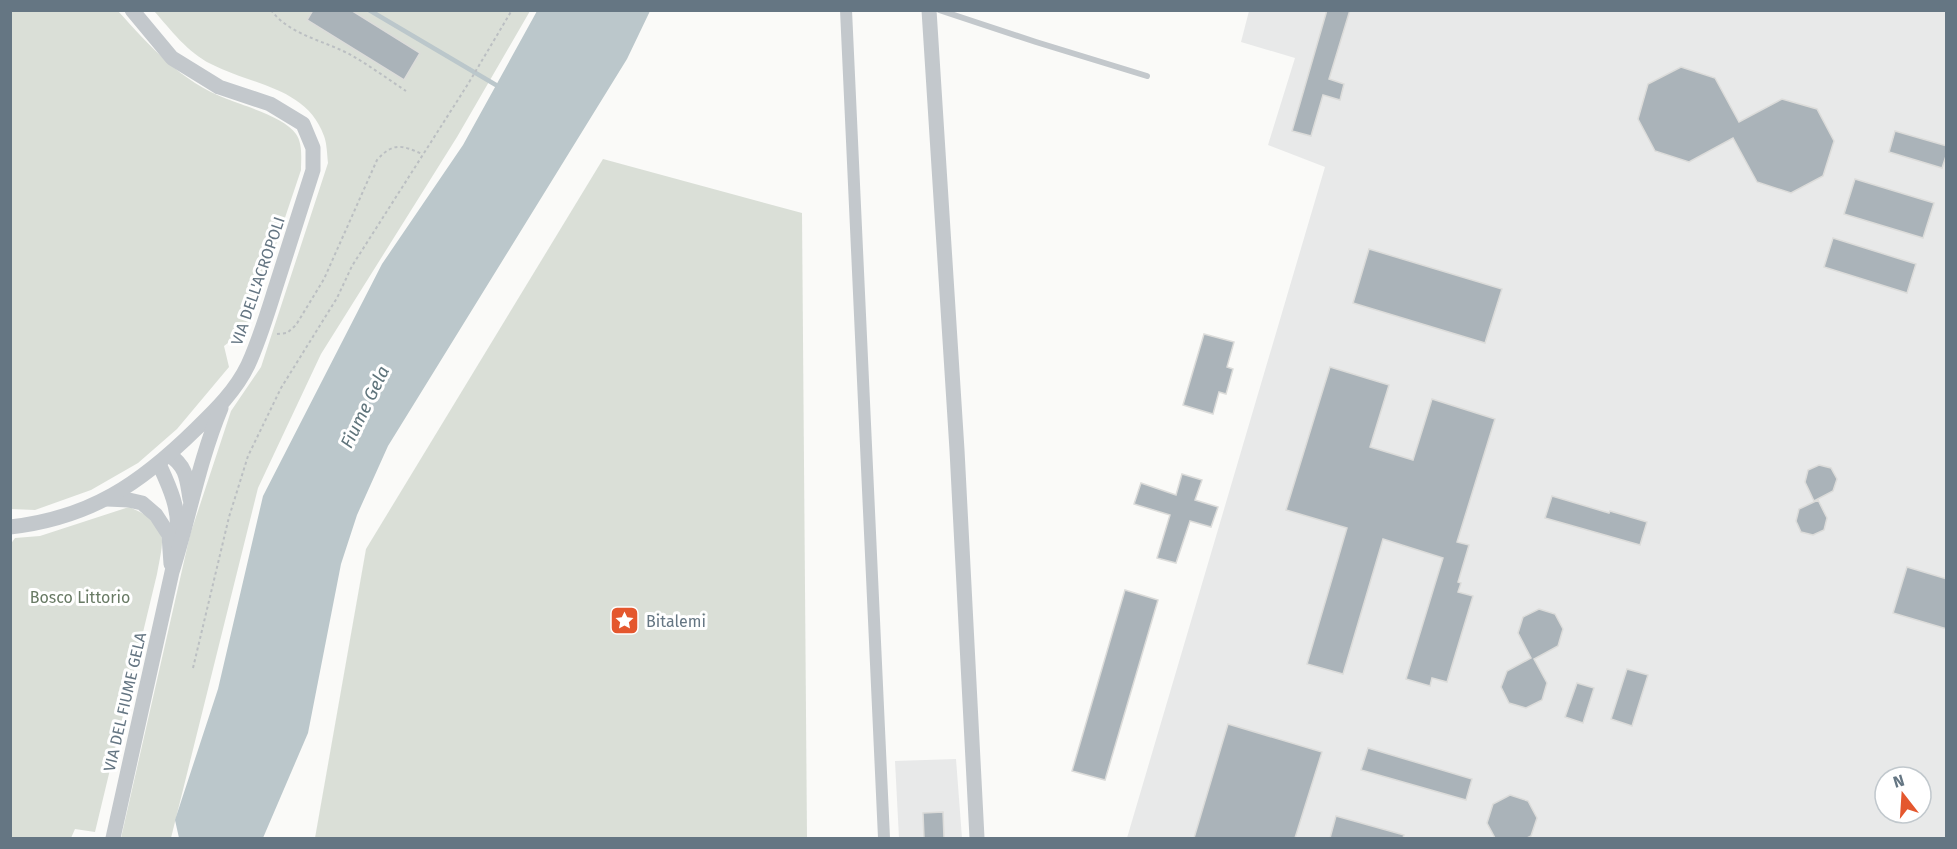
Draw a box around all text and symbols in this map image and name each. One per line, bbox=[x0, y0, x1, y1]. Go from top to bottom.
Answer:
street label: VIA DELL'ACROPOLI bbox=[227, 214, 289, 348]
water label: Fiume Gela bbox=[336, 362, 394, 452]
park label: Bosco Littorio bbox=[30, 588, 130, 607]
place icon: Bitalemi bbox=[609, 605, 641, 637]
place label: Bitalemi bbox=[646, 612, 706, 631]
street label: VIA DEL FIUME GELA bbox=[100, 630, 150, 773]
north arrow bbox=[1873, 765, 1933, 825]
text: N bbox=[1891, 770, 1907, 792]

